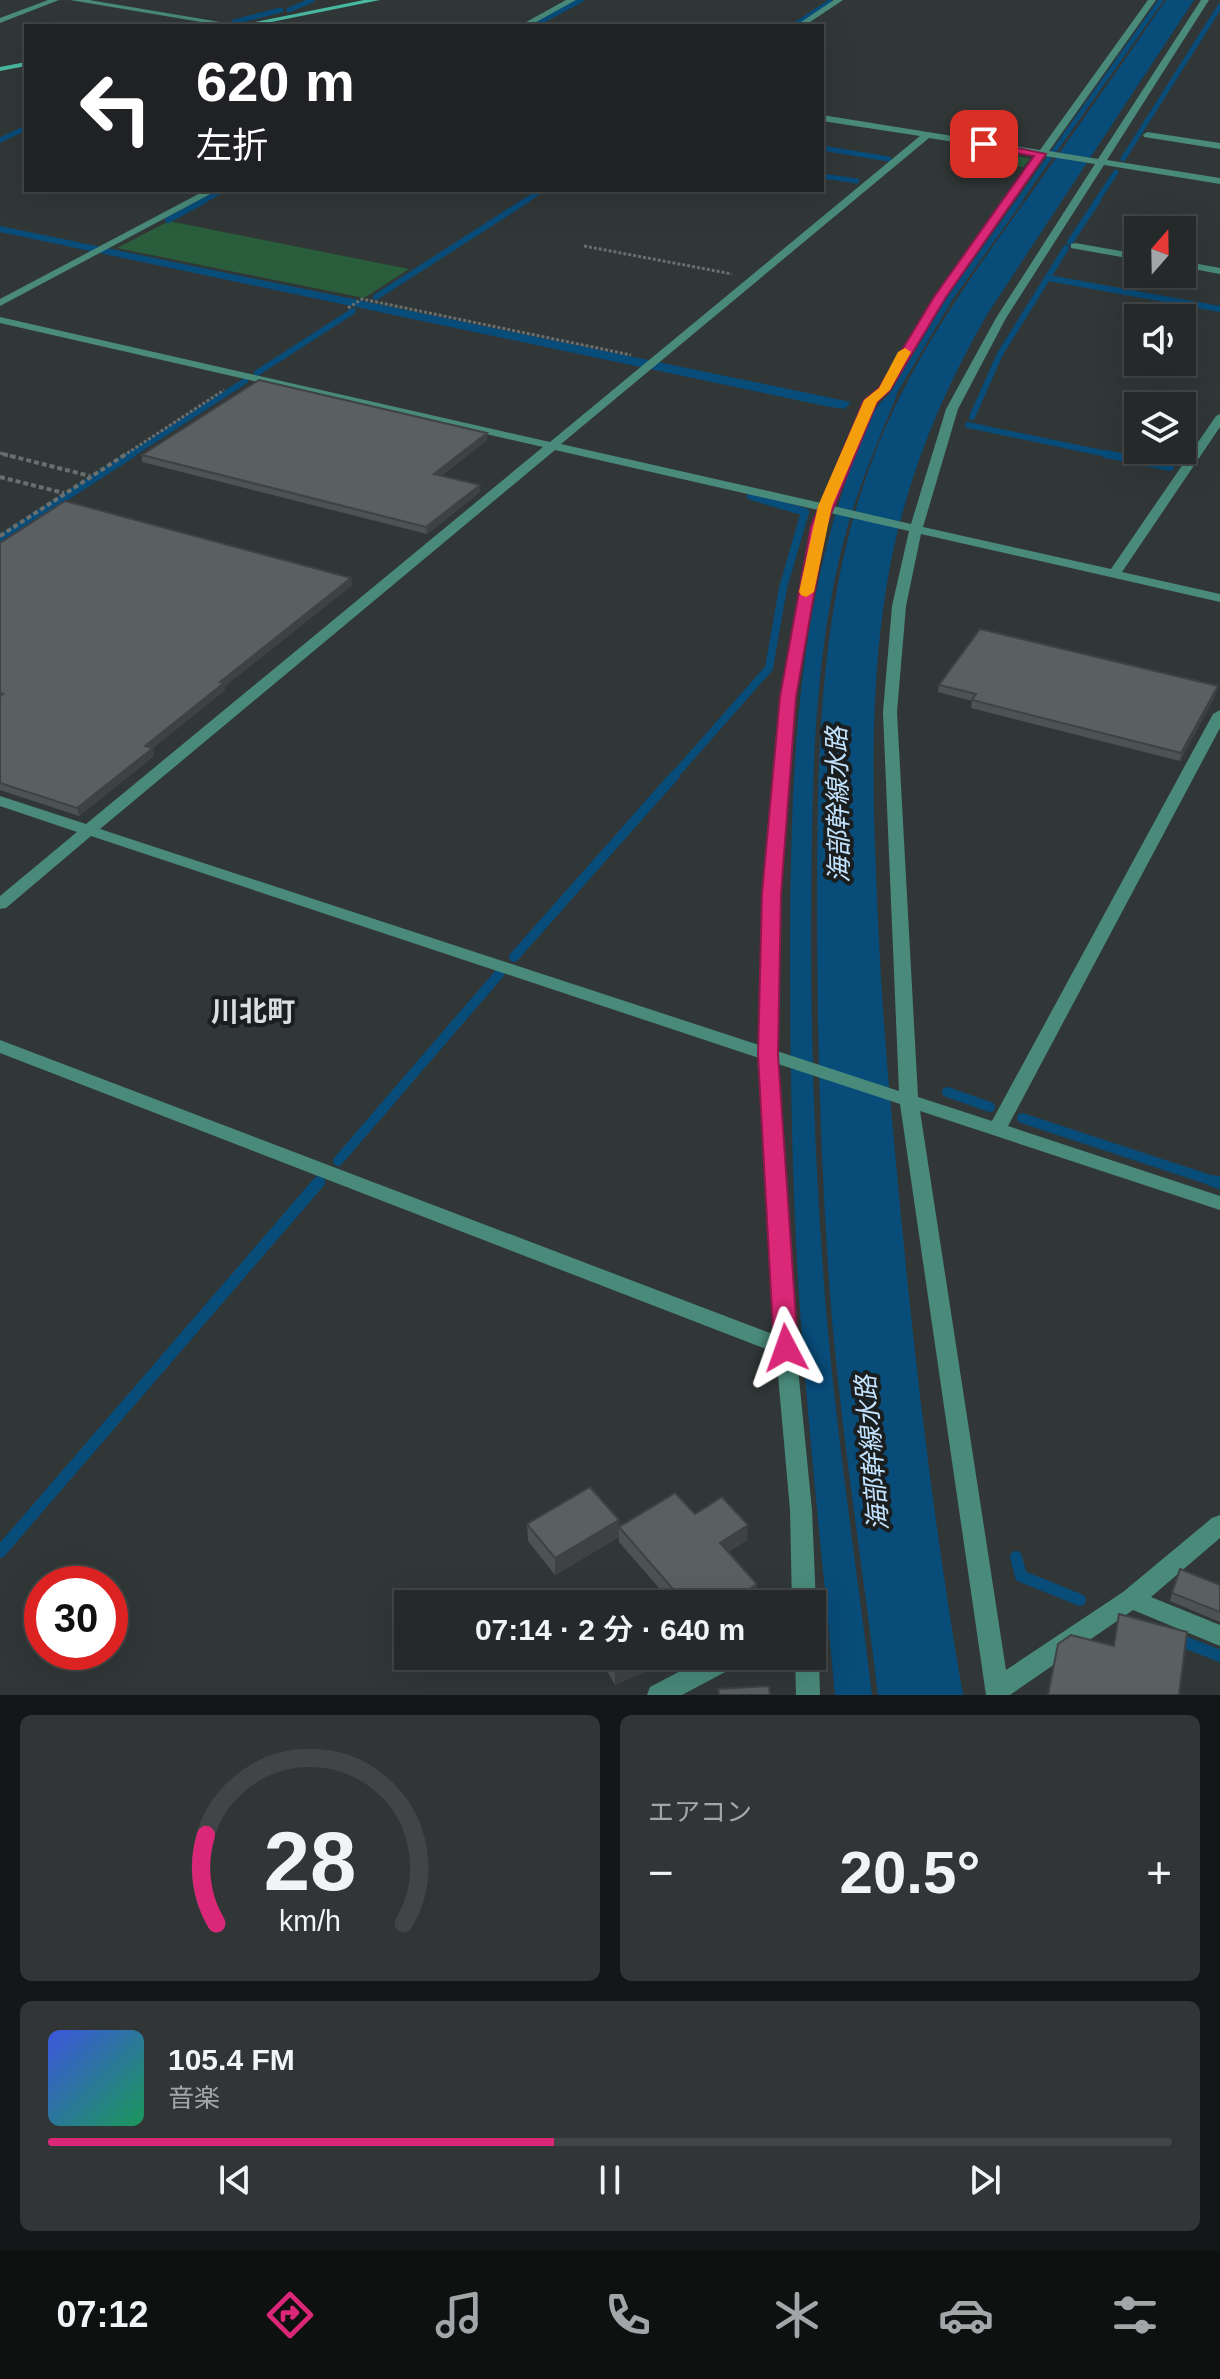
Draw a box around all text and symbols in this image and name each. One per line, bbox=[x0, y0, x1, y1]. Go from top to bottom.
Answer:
text: 620 m bbox=[196, 50, 355, 113]
icon: left bbox=[64, 56, 168, 160]
pin bbox=[950, 110, 1018, 178]
icon: arrive bbox=[962, 122, 1006, 166]
text: 左折 bbox=[196, 125, 268, 166]
north arrow bbox=[1124, 216, 1196, 288]
map controls bbox=[1124, 216, 1196, 464]
button: sound bbox=[1124, 304, 1196, 376]
button: layers bbox=[1124, 392, 1196, 464]
water label: 海部幹線水路 bbox=[822, 725, 854, 883]
district label: 川北町 bbox=[211, 996, 295, 1027]
position arrow bbox=[744, 1306, 828, 1390]
water label: 海部幹線水路 bbox=[850, 1372, 894, 1532]
speed limit sign: 30 bbox=[24, 1566, 128, 1670]
text: 07:14 · 2 分 · 640 m bbox=[475, 1613, 745, 1646]
text: エアコン bbox=[648, 1797, 752, 1827]
text: 28 bbox=[264, 1815, 356, 1908]
text: 20.5° bbox=[840, 1839, 980, 1906]
text: − bbox=[648, 1848, 674, 1897]
text: + bbox=[1146, 1848, 1172, 1897]
text: km/h bbox=[279, 1905, 341, 1937]
text: 105.4 FM bbox=[168, 2043, 295, 2076]
text: 音楽 bbox=[168, 2083, 220, 2113]
icon: previous bbox=[213, 2158, 257, 2202]
icon: pause bbox=[588, 2158, 632, 2202]
icon: next bbox=[963, 2158, 1007, 2202]
icon: directions bbox=[262, 2287, 318, 2343]
icon: music bbox=[431, 2287, 487, 2343]
icon: phone bbox=[600, 2287, 656, 2343]
icon: climate bbox=[769, 2287, 825, 2343]
icon: car bbox=[938, 2287, 994, 2343]
icon: filters bbox=[1107, 2287, 1163, 2343]
text: 07:12 bbox=[57, 2294, 149, 2335]

